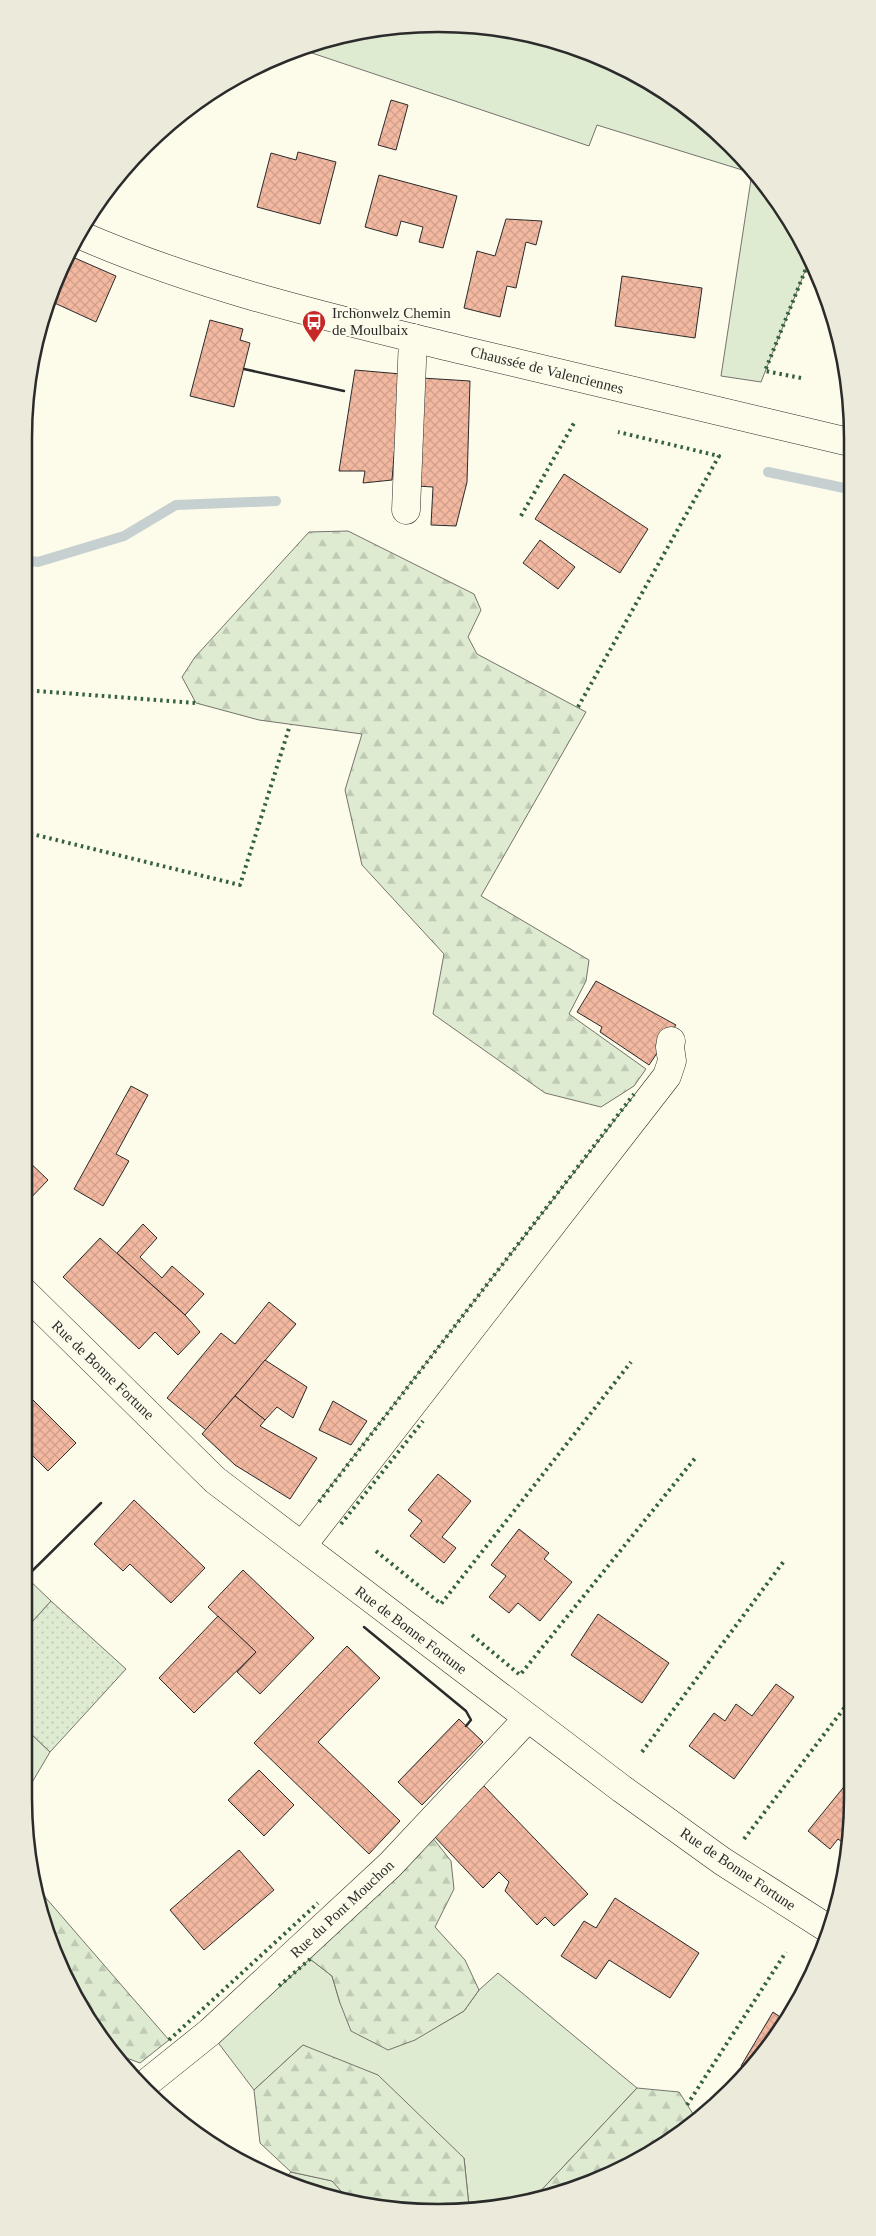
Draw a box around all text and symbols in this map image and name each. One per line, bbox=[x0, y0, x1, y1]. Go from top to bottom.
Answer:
place label: Irchonwelz Chemin de Moulbaix bbox=[332, 305, 451, 338]
bus stop icon: Irchonwelz Chemin de Moulbaix bbox=[301, 309, 327, 343]
street label: Chaussée de Valenciennes bbox=[469, 343, 625, 397]
street label: Rue de Bonne Fortune bbox=[49, 1317, 157, 1423]
street label: Rue de Bonne Fortune bbox=[352, 1583, 470, 1677]
street label: Rue de Bonne Fortune bbox=[677, 1825, 799, 1914]
street label: Rue du Pont Mouchon bbox=[287, 1857, 397, 1961]

